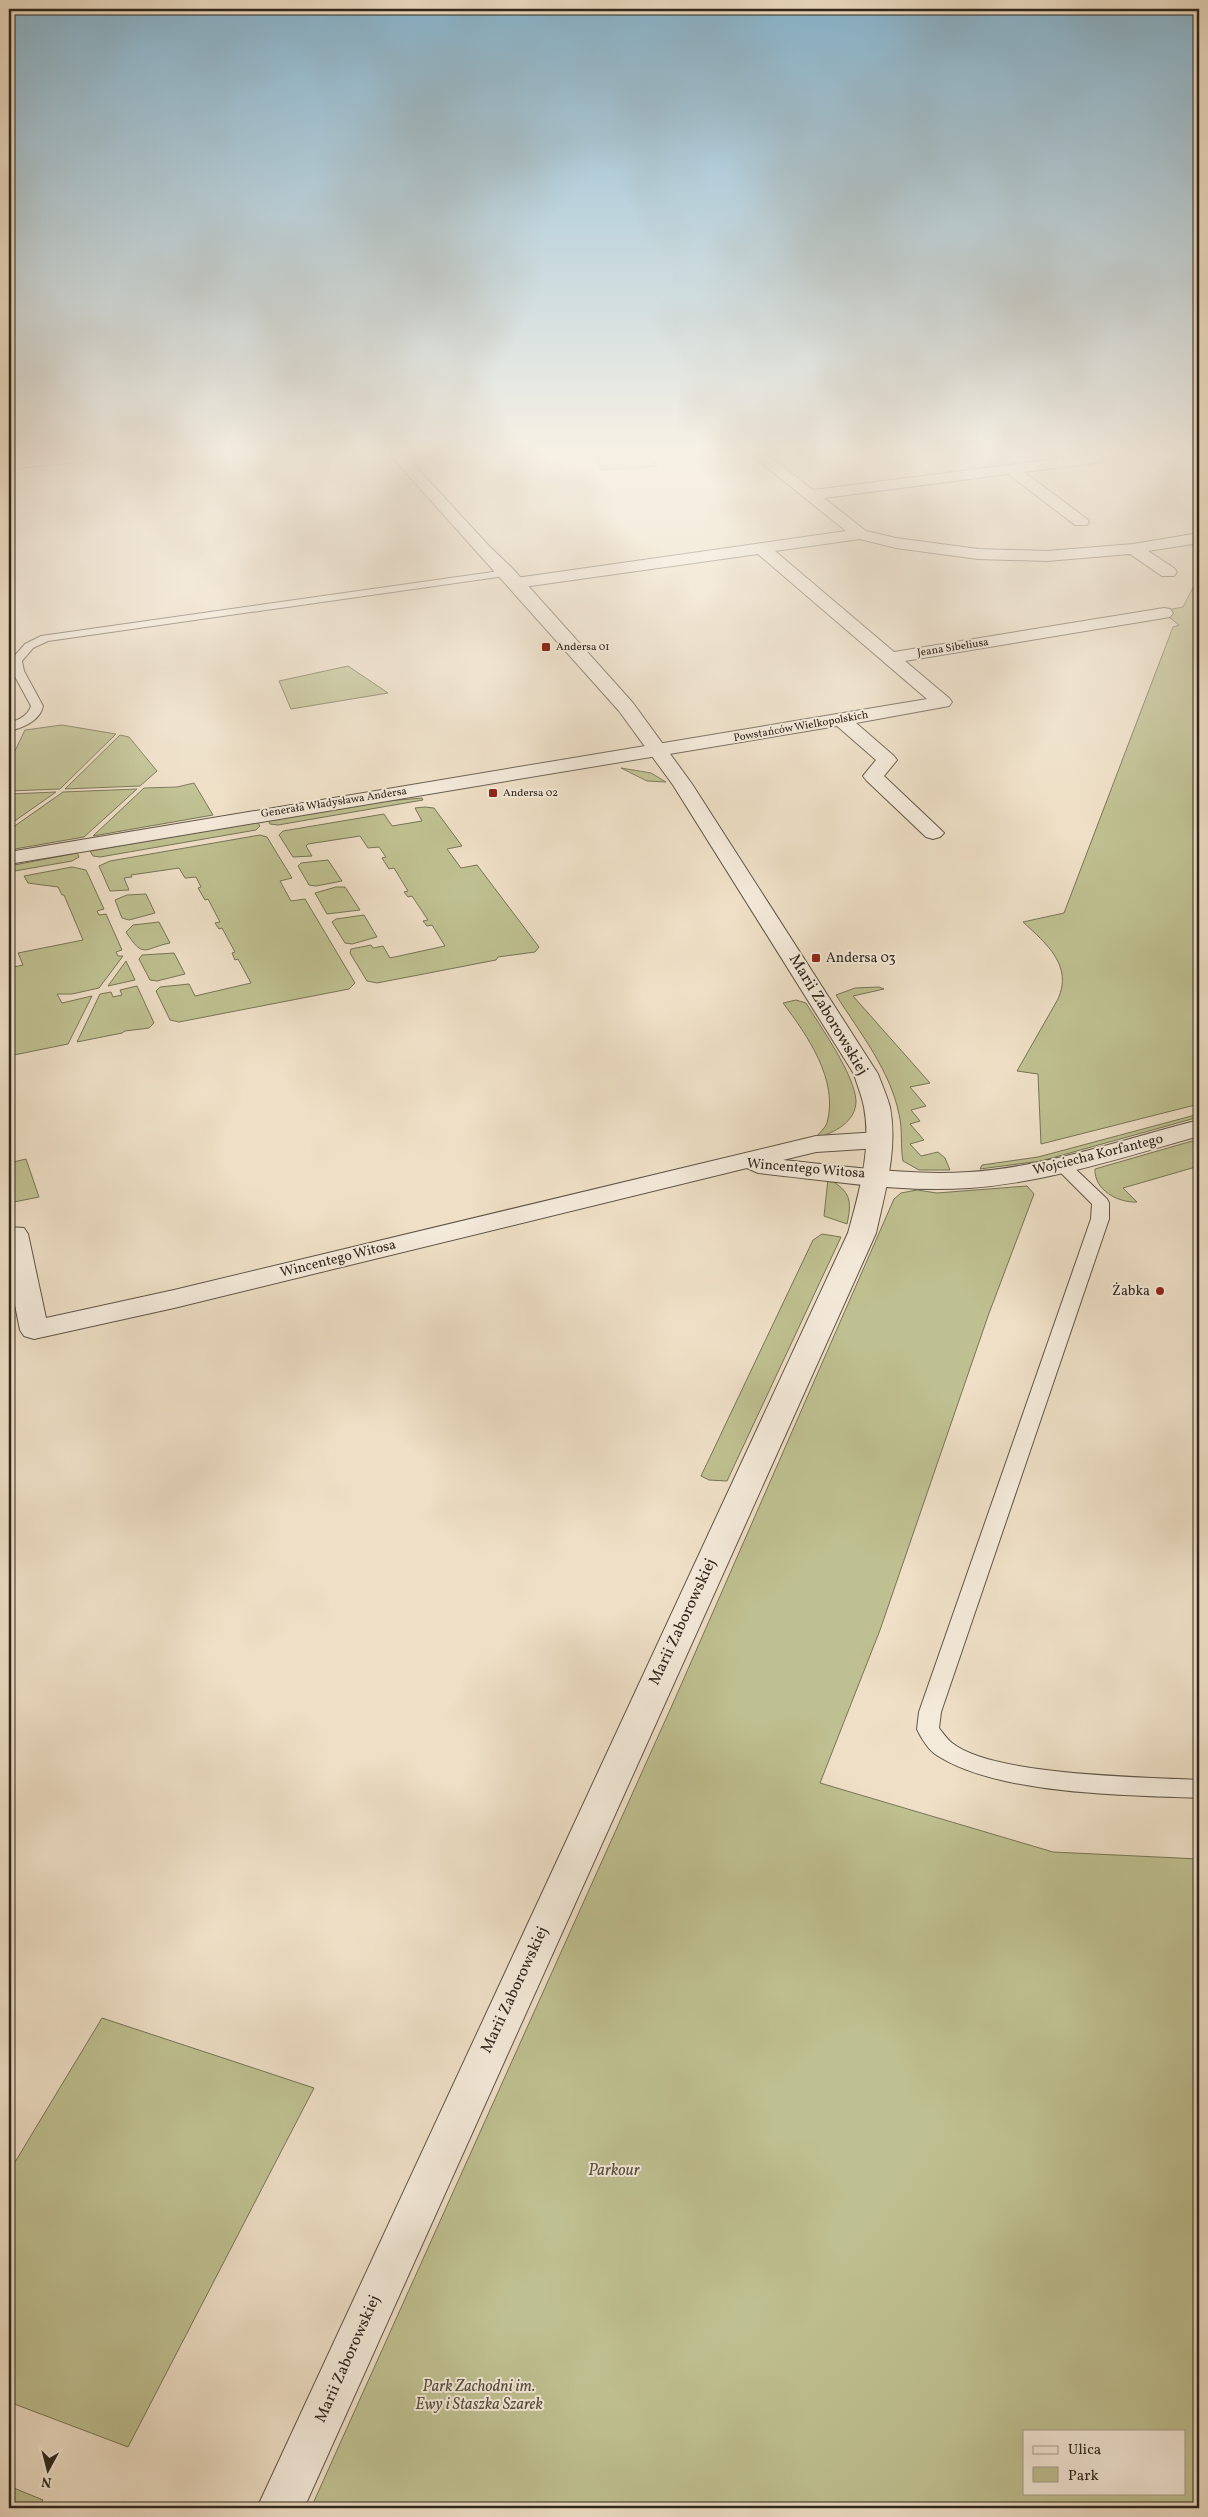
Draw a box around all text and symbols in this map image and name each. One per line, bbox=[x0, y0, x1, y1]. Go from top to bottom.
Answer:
street label: Jeana Sibeliusa bbox=[916, 635, 990, 661]
place label: Andersa 01 bbox=[556, 640, 610, 655]
marker: Andersa 01 bbox=[540, 641, 552, 653]
street label: Powstańców Wielkopolskich bbox=[732, 708, 870, 746]
street label: Generała Władysława Andersa bbox=[260, 784, 409, 822]
place label: Andersa 02 bbox=[503, 786, 558, 801]
marker: Andersa 02 bbox=[487, 787, 499, 799]
place label: Andersa 03 bbox=[826, 949, 896, 968]
street label: Marii Zaborowskiej bbox=[783, 950, 873, 1080]
marker: Andersa 03 bbox=[810, 952, 822, 964]
street label: Wojciecha Korfantego bbox=[1031, 1130, 1165, 1180]
street label: Wincentego Witosa bbox=[746, 1154, 866, 1184]
street label: Wincentego Witosa bbox=[278, 1235, 398, 1283]
place label: Żabka bbox=[1112, 1282, 1150, 1301]
marker: Żabka bbox=[1154, 1285, 1166, 1297]
street label: Marii Zaborowskiej bbox=[644, 1555, 722, 1689]
street label: Marii Zaborowskiej bbox=[476, 1923, 554, 2057]
park label: Parkour bbox=[588, 2160, 641, 2182]
street label: Marii Zaborowskiej bbox=[310, 2292, 386, 2426]
park label: Park Zachodni im. Ewy i Staszka Szarek bbox=[415, 2376, 543, 2416]
legend bbox=[1023, 2430, 1186, 2494]
text: Ulica bbox=[1068, 2440, 1101, 2461]
north arrow bbox=[22, 2444, 72, 2494]
text: Park bbox=[1068, 2466, 1099, 2487]
text: N bbox=[40, 2471, 53, 2491]

